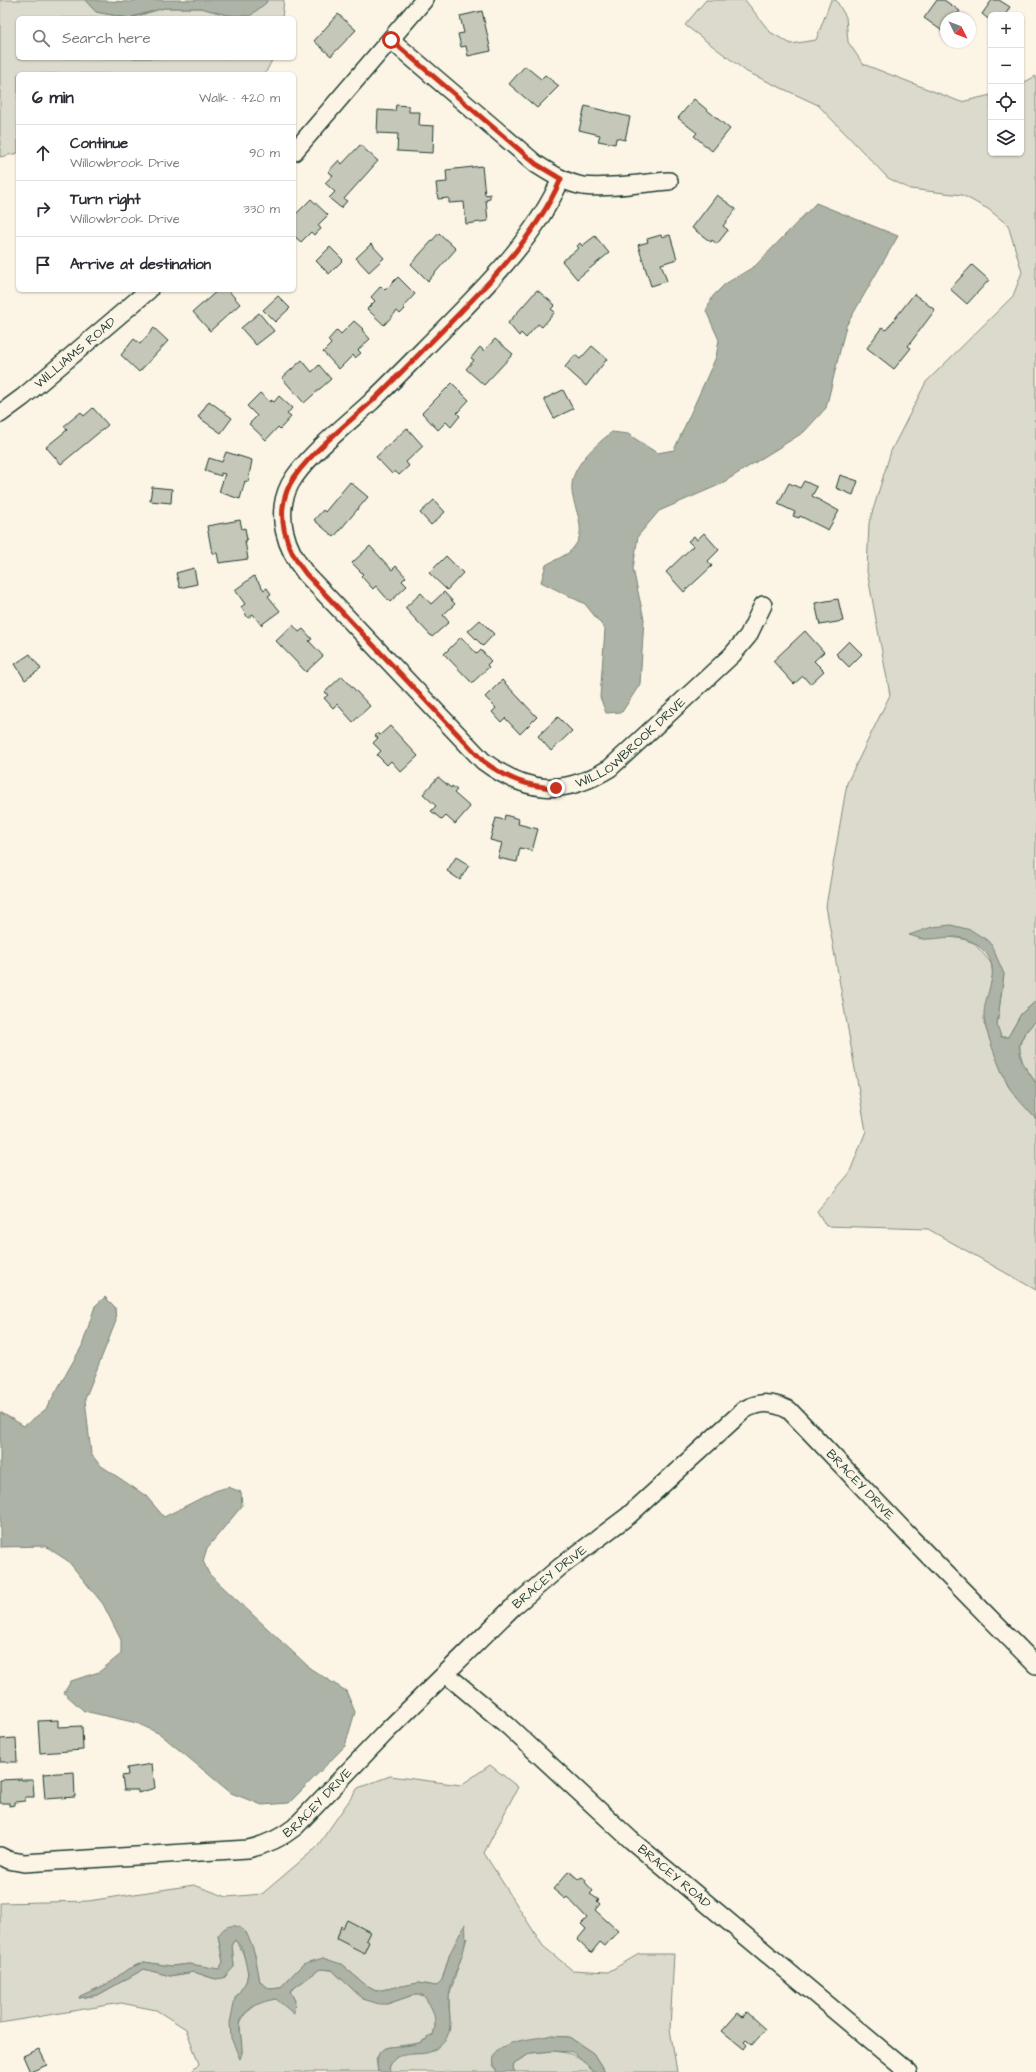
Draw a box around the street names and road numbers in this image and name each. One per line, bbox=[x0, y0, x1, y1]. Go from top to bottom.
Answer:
street label: WILLIAMS ROAD bbox=[31, 313, 120, 392]
street label: WILLOWBROOK DRIVE bbox=[573, 693, 690, 792]
street label: BRACEY DRIVE bbox=[822, 1445, 898, 1524]
street label: BRACEY DRIVE bbox=[508, 1541, 591, 1613]
street label: BRACEY DRIVE bbox=[279, 1764, 356, 1842]
street label: BRACEY ROAD bbox=[634, 1840, 715, 1913]

